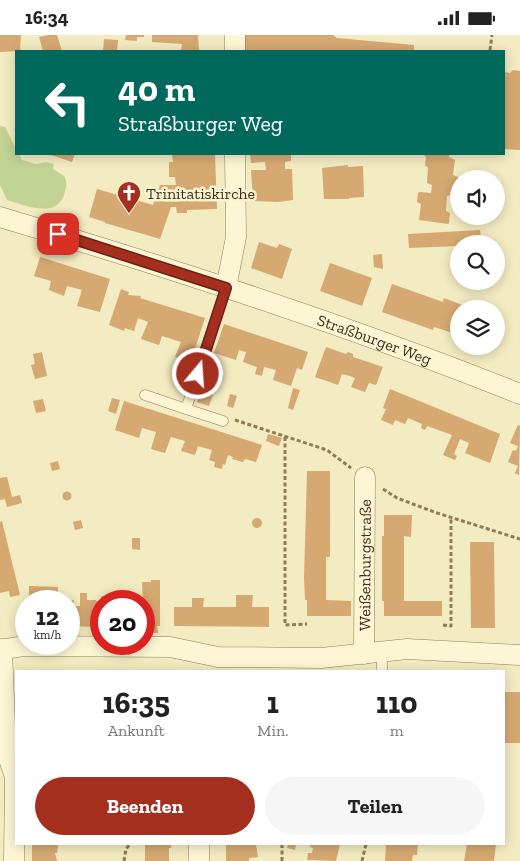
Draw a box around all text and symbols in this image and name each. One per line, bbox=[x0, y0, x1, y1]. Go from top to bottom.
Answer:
text: 16:34 bbox=[25, 6, 69, 29]
text: 40 m bbox=[118, 68, 195, 110]
icon: left bbox=[35, 70, 100, 135]
text: Straßburger Weg bbox=[118, 110, 283, 137]
map controls bbox=[450, 170, 505, 355]
button: sound bbox=[450, 170, 505, 225]
church icon: Trinitatiskirche bbox=[116, 180, 142, 214]
place label: Trinitatiskirche bbox=[146, 184, 255, 203]
pin bbox=[37, 213, 79, 255]
icon: arrive bbox=[44, 220, 72, 248]
button: search bbox=[450, 235, 505, 290]
button: layers bbox=[450, 300, 505, 355]
street label: Straßburger Weg bbox=[315, 310, 434, 369]
position arrow bbox=[171, 347, 223, 399]
street label: Weißenburgstraße bbox=[355, 499, 375, 631]
speed limit sign: 20 bbox=[90, 590, 155, 655]
text: 12 bbox=[36, 601, 59, 631]
text: km/h bbox=[34, 628, 61, 642]
text: 16:35 bbox=[103, 685, 170, 721]
text: 1 bbox=[267, 685, 279, 721]
text: 110 bbox=[376, 685, 417, 721]
text: Ankunft bbox=[108, 721, 165, 740]
text: Min. bbox=[257, 721, 288, 740]
text: m bbox=[390, 721, 404, 740]
button: Beenden bbox=[35, 777, 255, 835]
button: Teilen bbox=[265, 777, 485, 835]

